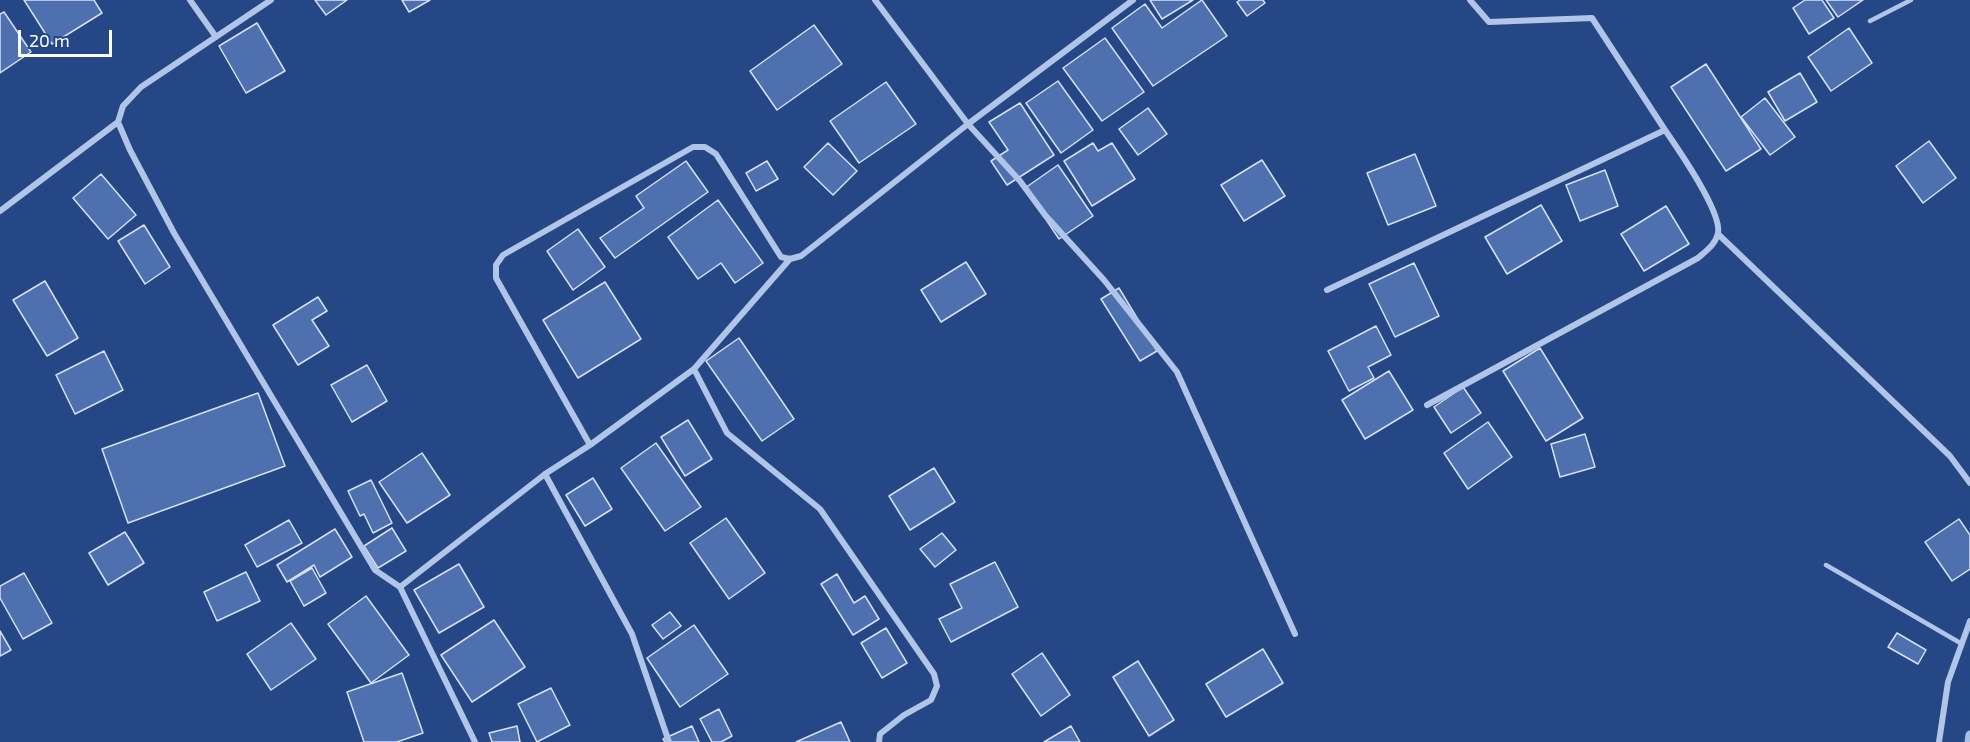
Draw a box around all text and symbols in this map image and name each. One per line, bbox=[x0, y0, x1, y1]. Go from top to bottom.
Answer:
scale bar bbox=[21, 18, 116, 56]
text: 20 m bbox=[29, 29, 70, 51]

